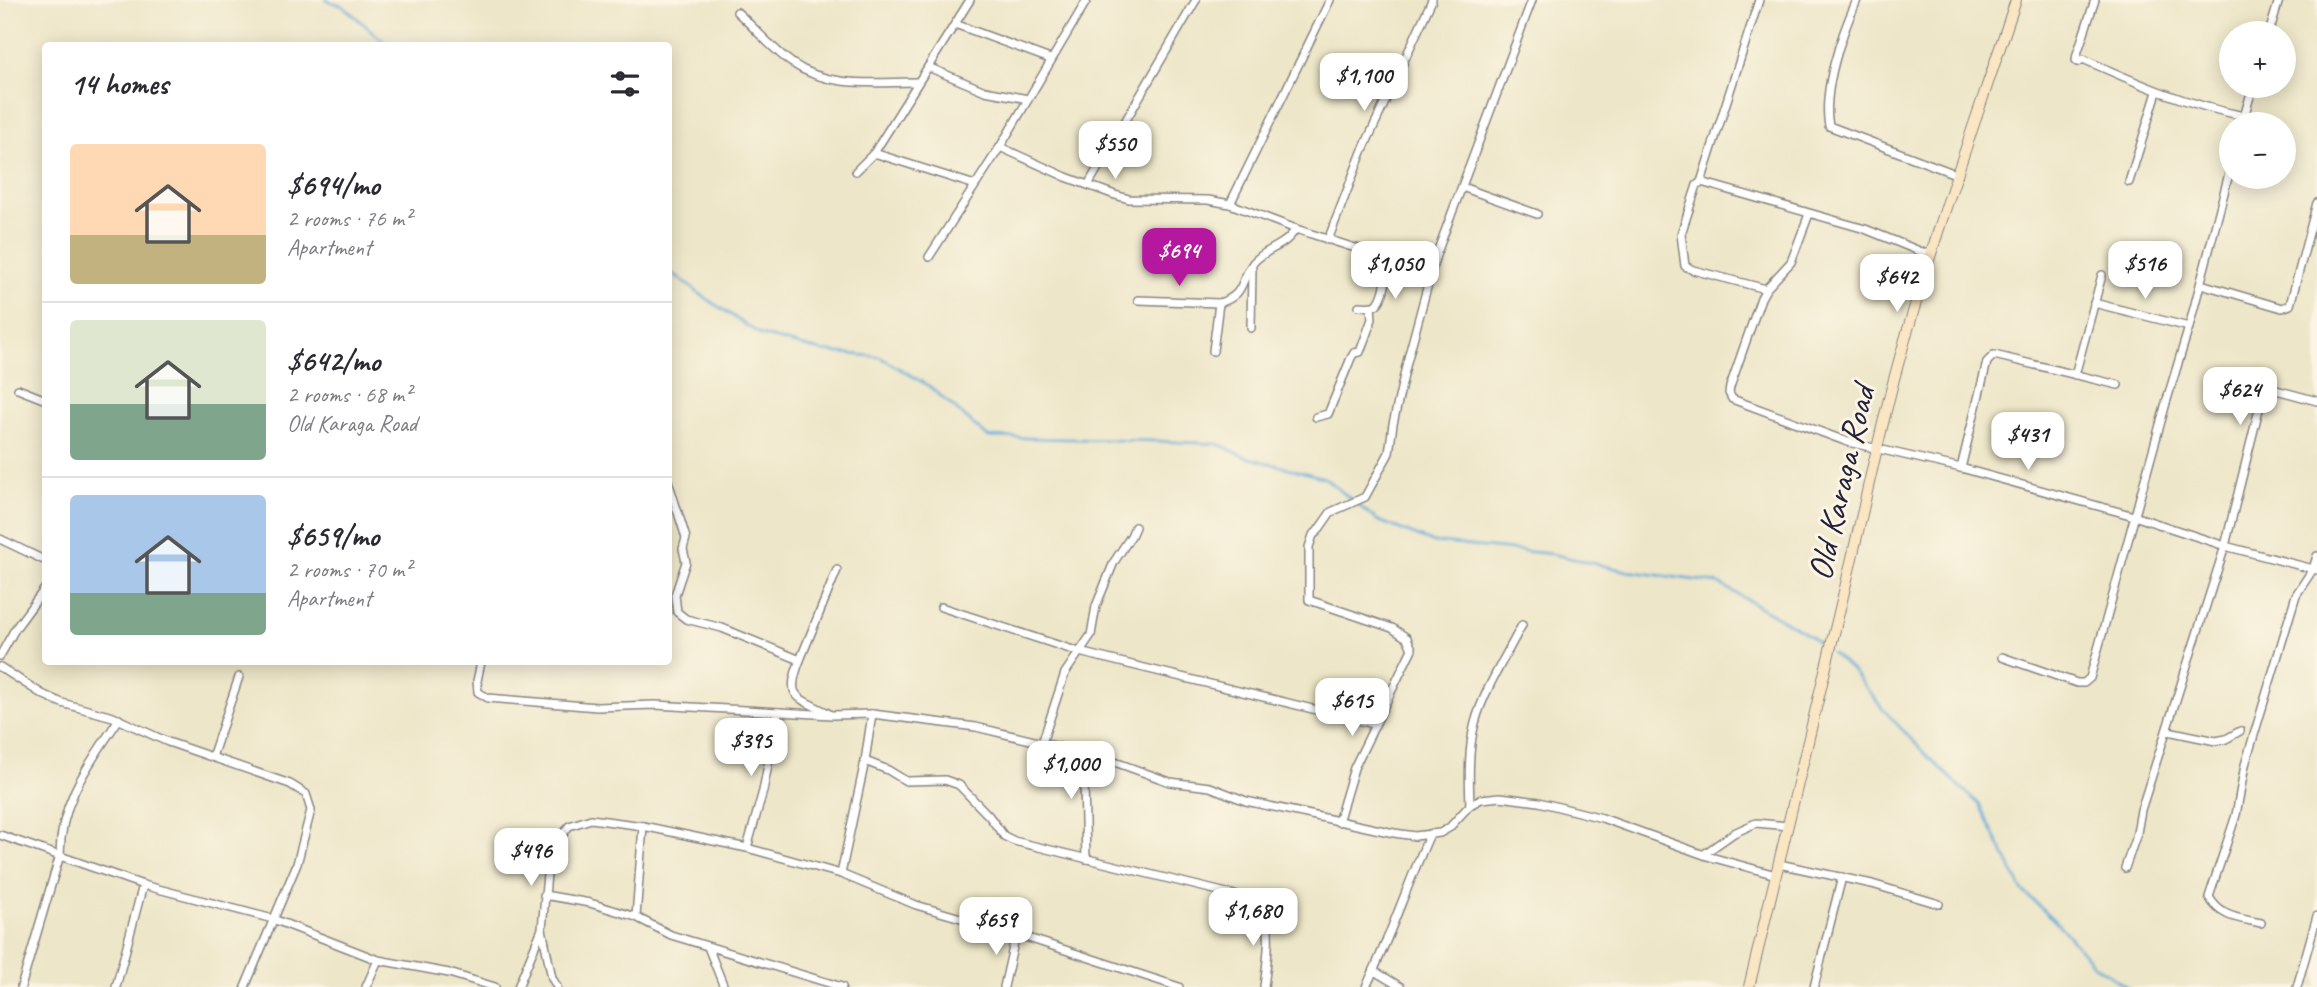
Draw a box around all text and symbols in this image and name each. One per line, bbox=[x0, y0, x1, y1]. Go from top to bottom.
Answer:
map controls bbox=[2219, 21, 2296, 189]
button: + bbox=[2219, 21, 2296, 98]
pin: $1,100 bbox=[1307, 54, 1421, 113]
text: $1,100 bbox=[1336, 61, 1392, 90]
text: 14 homes bbox=[70, 65, 168, 103]
icon: filters bbox=[606, 65, 644, 103]
button: − bbox=[2219, 112, 2296, 189]
pin: $550 bbox=[1074, 122, 1156, 181]
text: $550 bbox=[1095, 129, 1135, 158]
text: $694/mo bbox=[287, 166, 380, 204]
icon: home bbox=[126, 172, 210, 256]
text: 2 rooms · 76 m² bbox=[287, 204, 411, 233]
pin: $694 bbox=[1138, 229, 1220, 288]
text: Apartment bbox=[287, 233, 372, 262]
text: $694 bbox=[1158, 236, 1200, 265]
pin: $1,050 bbox=[1338, 242, 1452, 301]
pin: $516 bbox=[2104, 242, 2186, 301]
text: $1,050 bbox=[1367, 249, 1423, 278]
text: $516 bbox=[2124, 249, 2166, 278]
pin: $642 bbox=[1856, 254, 1938, 314]
text: $642 bbox=[1876, 262, 1918, 291]
text: $642/mo bbox=[287, 342, 380, 380]
icon: home bbox=[126, 348, 210, 432]
pin: $624 bbox=[2199, 368, 2281, 427]
text: $624 bbox=[2219, 375, 2261, 404]
street label: Old Karaga Road bbox=[1797, 376, 1886, 585]
text: 2 rooms · 68 m² bbox=[287, 380, 411, 409]
text: Old Karaga Road bbox=[287, 409, 417, 438]
pin: $431 bbox=[1987, 412, 2069, 472]
text: $431 bbox=[2007, 420, 2049, 449]
text: $659/mo bbox=[287, 517, 379, 555]
icon: home bbox=[126, 523, 210, 607]
text: 2 rooms · 70 m² bbox=[287, 555, 411, 584]
text: Apartment bbox=[287, 584, 372, 613]
pin: $615 bbox=[1311, 678, 1393, 738]
text: $615 bbox=[1331, 686, 1373, 715]
pin: $395 bbox=[710, 718, 792, 778]
text: $395 bbox=[731, 726, 771, 755]
pin: $1,000 bbox=[1014, 742, 1128, 801]
text: $1,000 bbox=[1043, 749, 1099, 778]
pin: $496 bbox=[490, 828, 572, 888]
text: $496 bbox=[510, 836, 552, 865]
pin: $1,680 bbox=[1196, 888, 1310, 948]
text: $1,680 bbox=[1225, 896, 1281, 925]
pin: $659 bbox=[955, 898, 1037, 957]
text: $659 bbox=[975, 905, 1017, 934]

